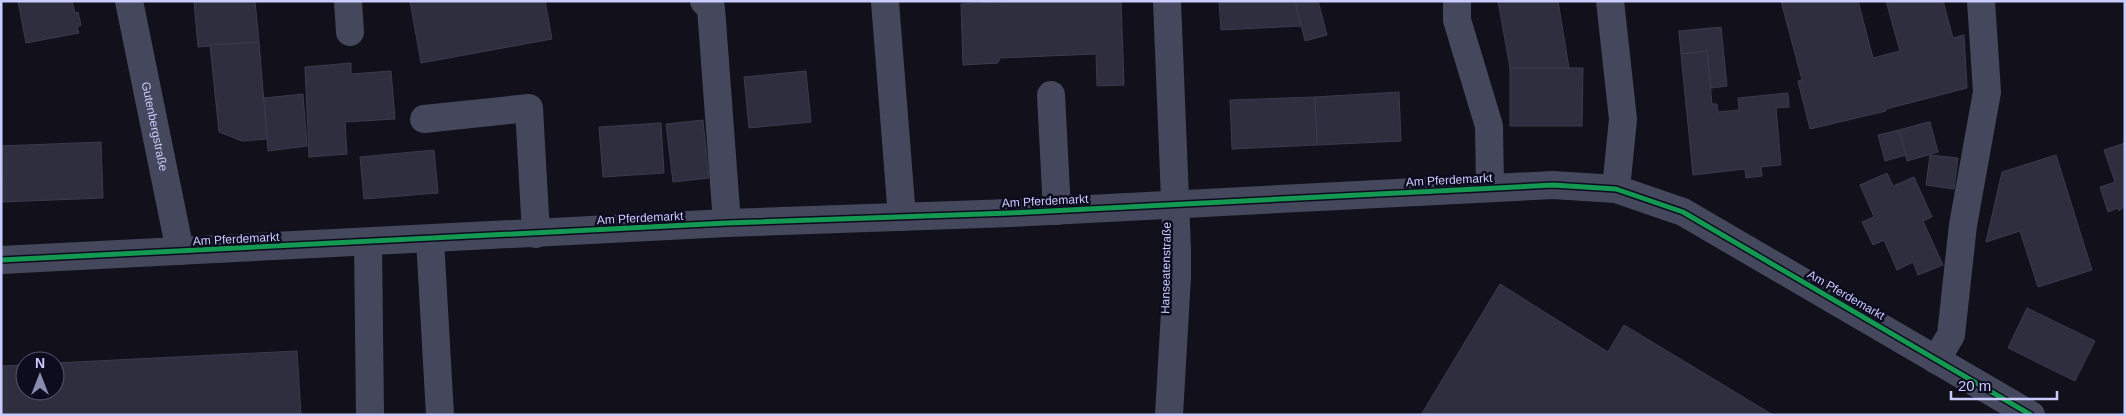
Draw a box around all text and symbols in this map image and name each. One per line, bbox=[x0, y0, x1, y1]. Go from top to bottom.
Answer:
street label: Gutenbergstraße bbox=[139, 80, 171, 173]
street label: Am Pferdemarkt bbox=[1405, 171, 1493, 189]
street label: Am Pferdemarkt bbox=[1001, 192, 1089, 210]
street label: Am Pferdemarkt bbox=[596, 209, 684, 227]
street label: Hanseatenstraße bbox=[1158, 222, 1174, 314]
street label: Am Pferdemarkt bbox=[192, 230, 280, 248]
street label: Am Pferdemarkt bbox=[1805, 267, 1888, 323]
north arrow bbox=[15, 351, 65, 401]
text: N bbox=[35, 355, 45, 371]
scale bar bbox=[1951, 368, 2057, 400]
text: 20 m bbox=[1958, 377, 1991, 394]

